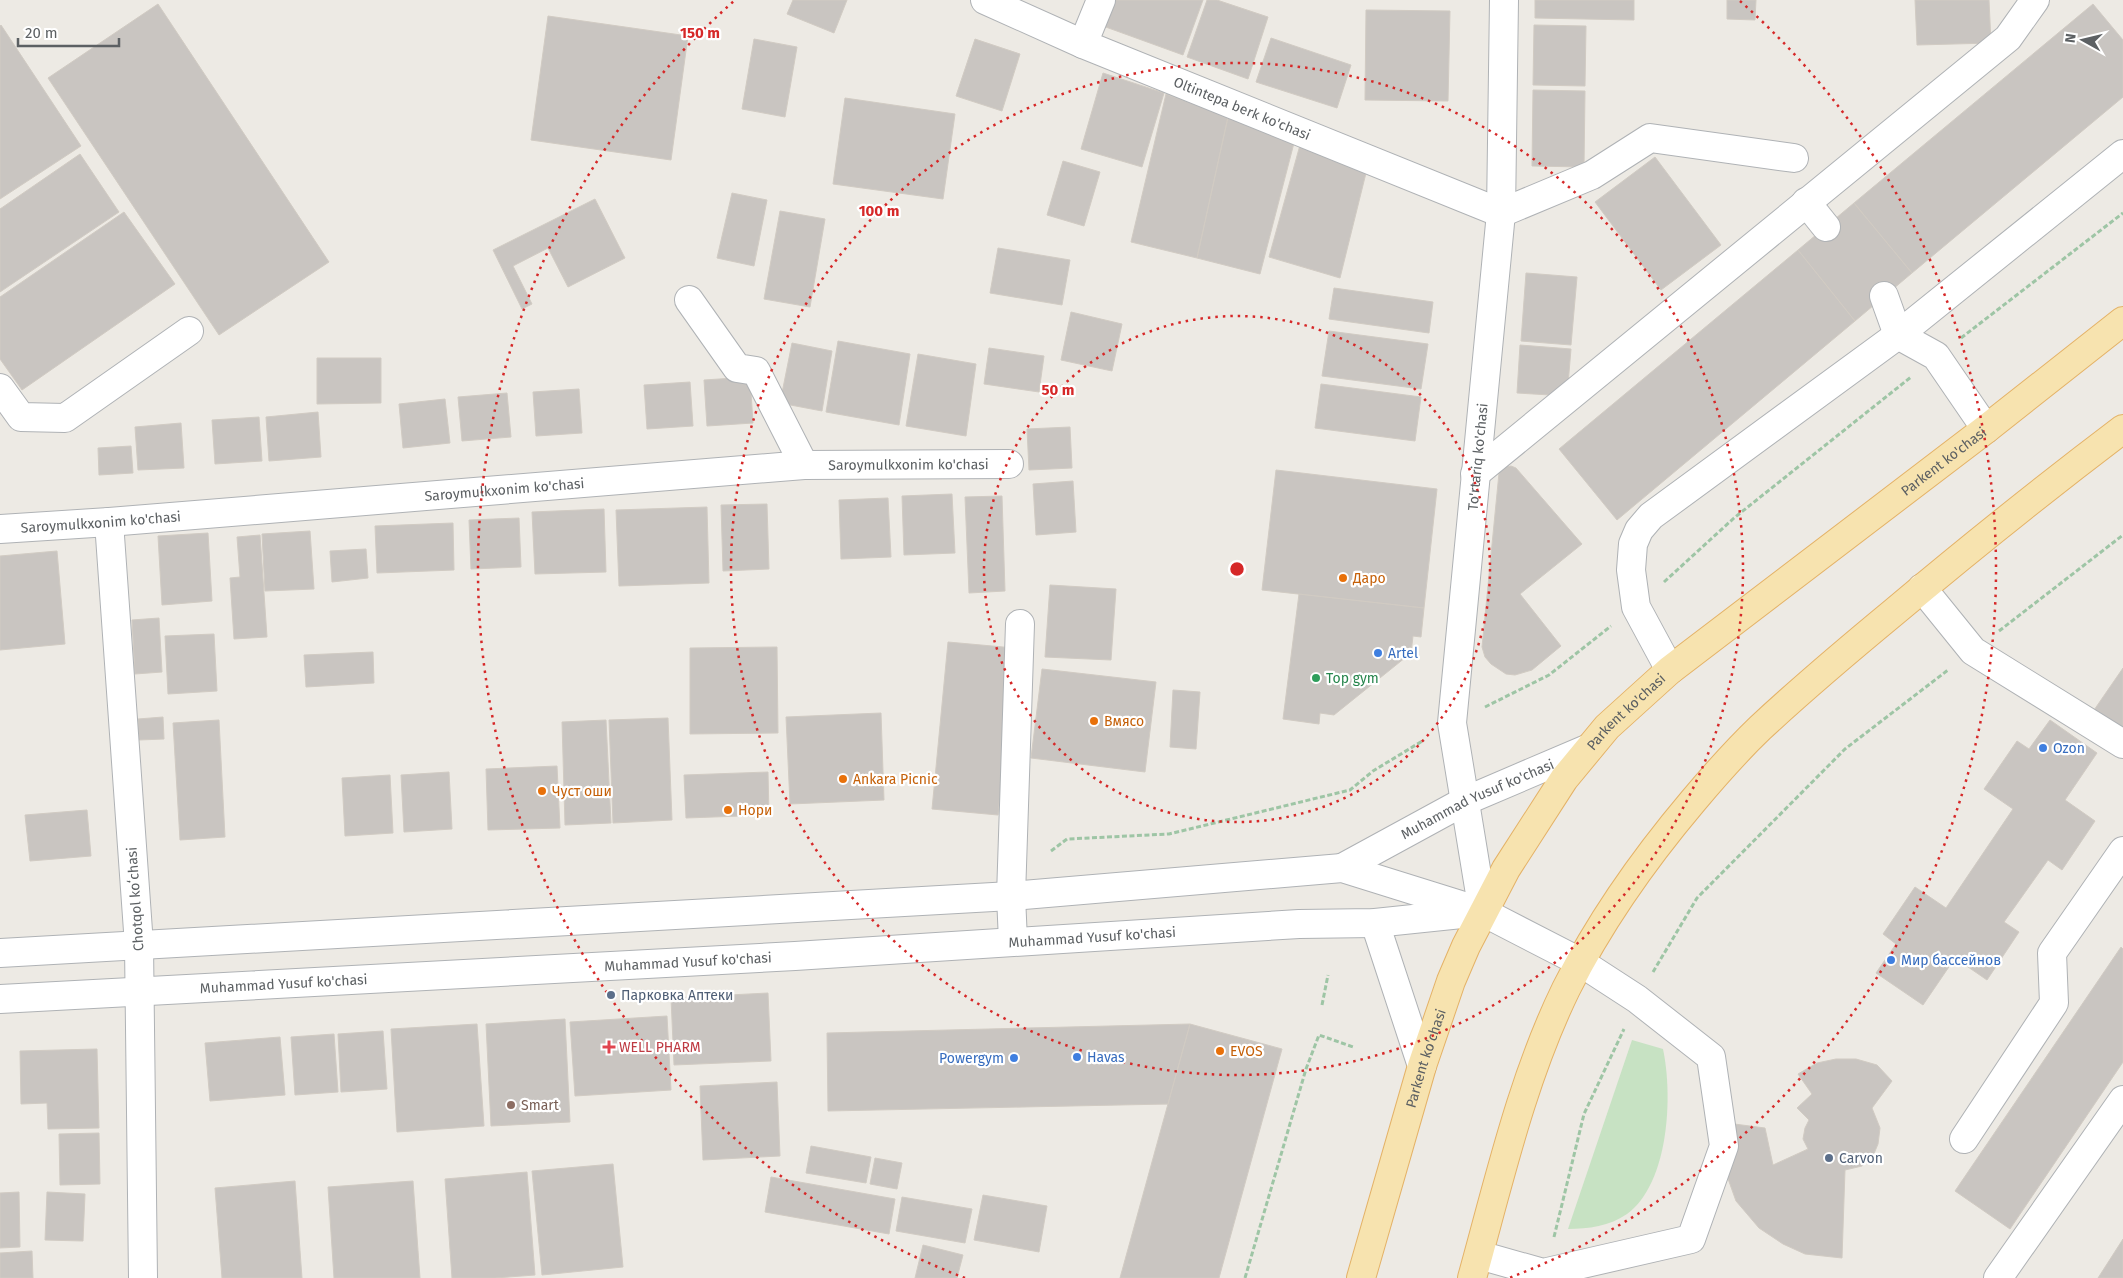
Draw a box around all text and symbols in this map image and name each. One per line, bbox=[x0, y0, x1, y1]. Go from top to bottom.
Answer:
scale bar bbox=[18, 15, 119, 47]
north arrow bbox=[2058, 15, 2108, 65]
text: 20 m bbox=[25, 24, 58, 42]
text: 150 m bbox=[680, 24, 720, 42]
text: N bbox=[2062, 32, 2080, 44]
street label: Oltintepa berk ko'chasi bbox=[1171, 73, 1313, 144]
text: 100 m bbox=[859, 202, 899, 220]
text: 50 m bbox=[1041, 381, 1075, 399]
street label: To'rtariq ko'chasi bbox=[1464, 402, 1492, 511]
street label: Parkent ko'chasi bbox=[1898, 424, 1990, 500]
street label: Saroymulkxonim ko'chasi bbox=[828, 456, 989, 474]
street label: Saroymulkxonim ko'chasi bbox=[424, 475, 585, 505]
street label: Saroymulkxonim ko'chasi bbox=[20, 508, 181, 537]
centre of rings bbox=[1228, 560, 1246, 578]
place label: Даро bbox=[1352, 570, 1386, 587]
marker: Даро bbox=[1337, 572, 1349, 584]
place label: Artel bbox=[1388, 645, 1418, 662]
marker: Artel bbox=[1372, 647, 1384, 659]
place label: Top gym bbox=[1326, 670, 1379, 687]
street label: Parkent ko'chasi bbox=[1583, 670, 1669, 754]
marker: Top gym bbox=[1310, 672, 1322, 684]
place label: Вмясо bbox=[1104, 713, 1144, 730]
marker: Вмясо bbox=[1088, 715, 1100, 727]
place label: Ozon bbox=[2053, 740, 2085, 757]
marker: Ozon bbox=[2037, 742, 2049, 754]
street label: Muhammad Yusuf ko'chasi bbox=[1398, 756, 1557, 843]
place label: Ankara Picnic bbox=[853, 771, 938, 788]
marker: Ankara Picnic bbox=[837, 773, 849, 785]
place label: Чуст оши bbox=[552, 783, 612, 800]
marker: Чуст оши bbox=[536, 785, 548, 797]
place label: Нори bbox=[738, 802, 772, 819]
marker: Нори bbox=[722, 804, 734, 816]
street label: Chotqol koʻchasi bbox=[123, 846, 148, 952]
street label: Muhammad Yusuf ko'chasi bbox=[1008, 924, 1177, 951]
street label: Muhammad Yusuf ko'chasi bbox=[604, 949, 772, 975]
place label: Мир бассейнов bbox=[1901, 952, 2001, 969]
marker: Мир бассейнов bbox=[1885, 954, 1897, 966]
street label: Muhammad Yusuf ko'chasi bbox=[199, 971, 368, 997]
place label: Парковка Аптеки bbox=[621, 987, 734, 1004]
marker: Парковка Аптеки bbox=[605, 989, 617, 1001]
street label: Parkent ko'chasi bbox=[1402, 1007, 1450, 1110]
place label: WELL PHARM bbox=[619, 1039, 701, 1056]
marker: WELL PHARM bbox=[603, 1041, 615, 1053]
place label: EVOS bbox=[1230, 1043, 1263, 1060]
marker: EVOS bbox=[1214, 1045, 1226, 1057]
place label: Havas bbox=[1087, 1049, 1125, 1066]
place label: Powergym bbox=[939, 1050, 1004, 1067]
marker: Havas bbox=[1071, 1051, 1083, 1063]
marker: Powergym bbox=[1008, 1052, 1020, 1064]
place label: Smart bbox=[521, 1097, 560, 1114]
marker: Smart bbox=[505, 1099, 517, 1111]
place label: Carvon bbox=[1839, 1150, 1883, 1167]
marker: Carvon bbox=[1823, 1152, 1835, 1164]

